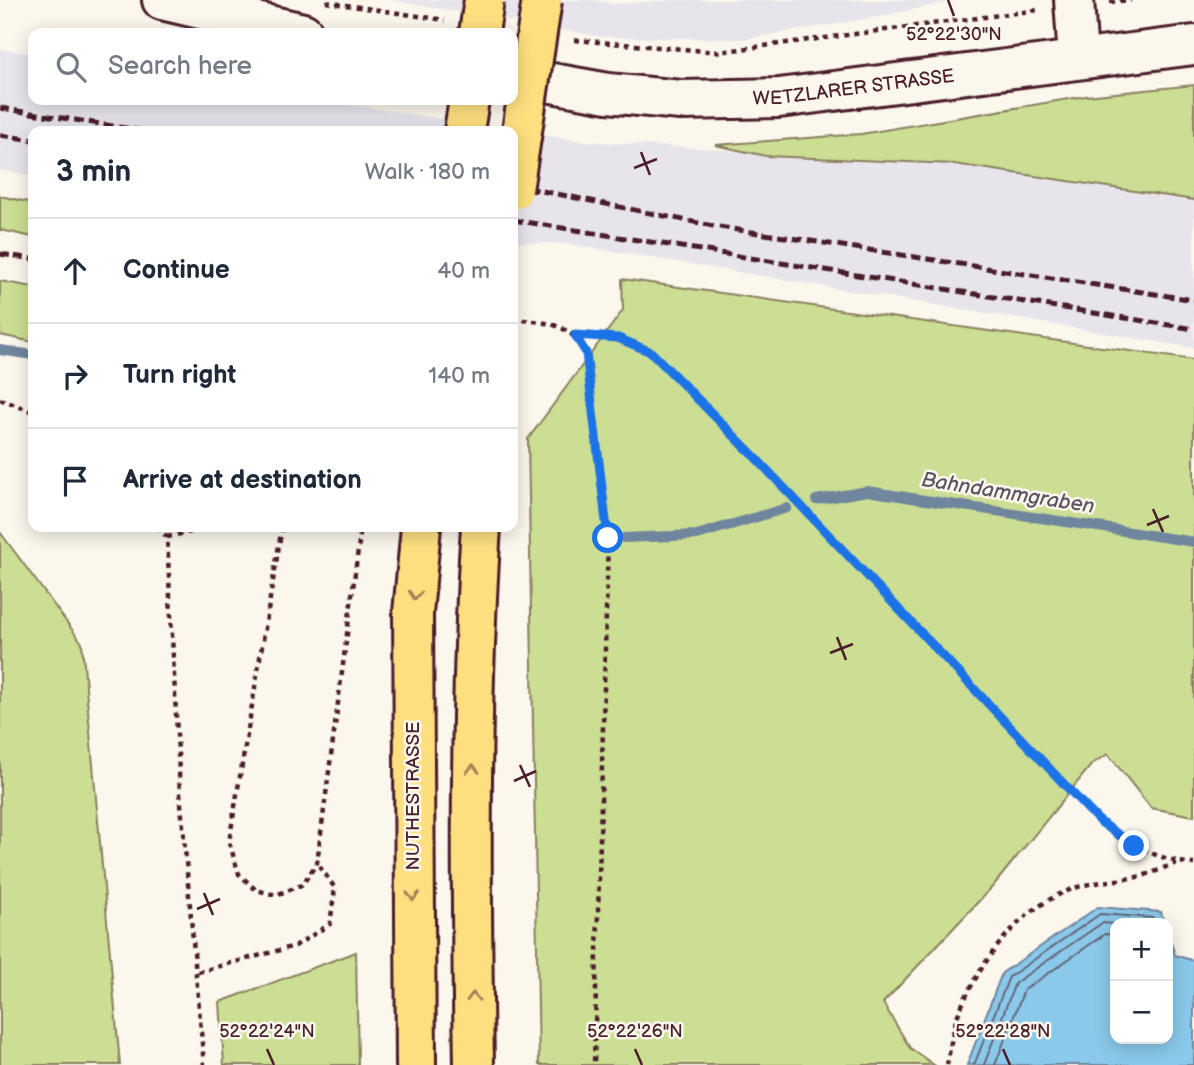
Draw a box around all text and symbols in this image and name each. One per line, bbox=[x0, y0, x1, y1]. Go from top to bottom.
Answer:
text: 52°22'30"N bbox=[906, 24, 1002, 45]
search box bbox=[28, 28, 518, 105]
icon: search bbox=[52, 48, 90, 86]
text: Search here bbox=[108, 51, 252, 82]
street label: WETZLARER STRASSE bbox=[752, 64, 956, 110]
text: 3 min bbox=[56, 154, 131, 190]
text: Walk · 180 m bbox=[365, 158, 490, 186]
icon: ahead bbox=[56, 252, 94, 290]
text: Continue bbox=[123, 255, 230, 286]
text: 40 m bbox=[437, 257, 490, 285]
icon: right bbox=[56, 357, 94, 395]
text: Turn right bbox=[123, 360, 236, 391]
text: 140 m bbox=[428, 362, 490, 390]
icon: arrive bbox=[56, 462, 94, 500]
text: Arrive at destination bbox=[123, 465, 362, 496]
water label: Bahndammgraben bbox=[920, 467, 1096, 519]
route start bbox=[592, 522, 623, 553]
one-way arrow bbox=[408, 590, 423, 601]
street label: NUTHESTRASSE bbox=[402, 721, 425, 871]
one-way arrow bbox=[465, 764, 481, 774]
route end bbox=[1118, 830, 1149, 861]
one-way arrow bbox=[405, 891, 421, 901]
map controls bbox=[1110, 918, 1173, 1044]
button: + bbox=[1110, 918, 1173, 981]
button: − bbox=[1110, 981, 1173, 1044]
one-way arrow bbox=[465, 991, 481, 1002]
text: 52°22'24"N bbox=[219, 1021, 315, 1042]
text: 52°22'26"N bbox=[587, 1021, 683, 1042]
text: 52°22'28"N bbox=[955, 1021, 1051, 1042]

